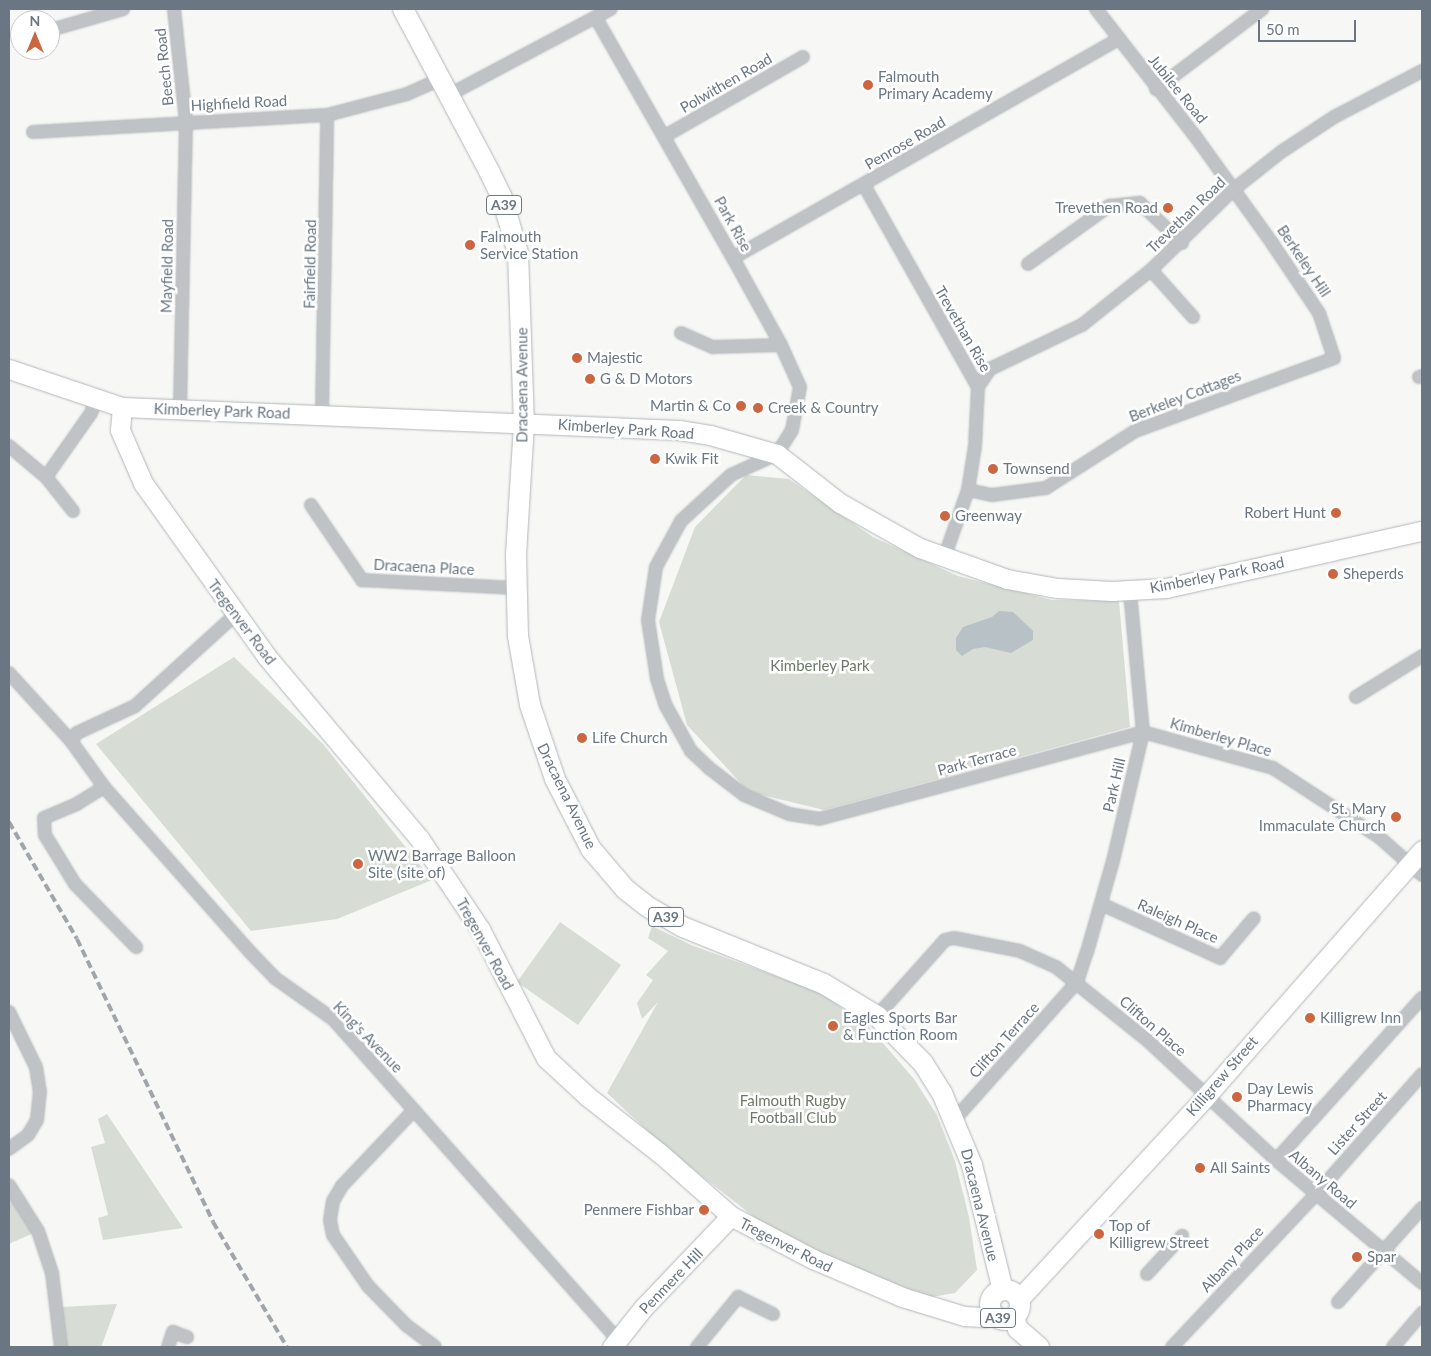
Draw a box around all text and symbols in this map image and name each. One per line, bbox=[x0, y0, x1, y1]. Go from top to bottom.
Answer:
north arrow bbox=[10, 10, 60, 60]
scale bar bbox=[1261, 10, 1358, 42]
text: N bbox=[30, 12, 40, 29]
text: 50 m bbox=[1266, 20, 1300, 38]
street label: Beech Road bbox=[151, 27, 177, 107]
street label: Polwithen Road bbox=[677, 49, 775, 117]
street label: Jubilee Road bbox=[1145, 51, 1211, 127]
place label: Falmouth Primary Academy bbox=[878, 67, 994, 102]
marker: Falmouth Primary Academy bbox=[862, 79, 874, 91]
street label: Highfield Road bbox=[190, 91, 288, 115]
street label: Penrose Road bbox=[861, 113, 949, 173]
street label: Trevethan Road bbox=[1143, 173, 1229, 257]
street label: Park Rise bbox=[710, 193, 756, 255]
road number: A39 bbox=[485, 194, 523, 216]
place label: Trevethen Road bbox=[1055, 199, 1158, 217]
marker: Trevethen Road bbox=[1162, 202, 1174, 214]
street label: Mayfield Road bbox=[157, 219, 177, 313]
street label: Fairfield Road bbox=[300, 219, 320, 309]
street label: Berkeley Hill bbox=[1273, 222, 1335, 300]
place label: Falmouth Service Station bbox=[480, 227, 578, 262]
marker: Falmouth Service Station bbox=[464, 239, 476, 251]
street label: Trevethan Rise bbox=[931, 283, 995, 375]
street label: Dracaena Avenue bbox=[513, 327, 531, 443]
place label: Majestic bbox=[587, 349, 643, 367]
marker: Majestic bbox=[571, 352, 583, 364]
street label: Berkeley Cottages bbox=[1126, 366, 1244, 426]
place label: G & D Motors bbox=[600, 370, 692, 388]
marker: G & D Motors bbox=[584, 373, 596, 385]
place label: Martin & Co bbox=[650, 397, 731, 415]
place label: Creek & Country bbox=[768, 399, 879, 417]
street label: Kimberley Park Road bbox=[153, 400, 291, 422]
marker: Martin & Co bbox=[735, 400, 747, 412]
marker: Creek & Country bbox=[752, 402, 764, 414]
street label: Kimberley Park Road bbox=[557, 415, 695, 443]
place label: Kwik Fit bbox=[665, 450, 719, 468]
marker: Kwik Fit bbox=[649, 453, 661, 465]
place label: Townsend bbox=[1003, 460, 1070, 478]
marker: Townsend bbox=[987, 463, 999, 475]
place label: Robert Hunt bbox=[1244, 504, 1326, 522]
place label: Greenway bbox=[955, 507, 1022, 525]
marker: Robert Hunt bbox=[1330, 507, 1342, 519]
marker: Greenway bbox=[939, 510, 951, 522]
street label: Kimberley Park Road bbox=[1148, 553, 1286, 597]
street label: Dracaena Place bbox=[373, 555, 475, 579]
place label: Sheperds bbox=[1343, 565, 1404, 583]
marker: Sheperds bbox=[1327, 568, 1339, 580]
street label: Tregenver Road bbox=[204, 576, 280, 668]
park label: Kimberley Park bbox=[770, 657, 870, 675]
street label: Kimberley Place bbox=[1168, 714, 1274, 760]
place label: Life Church bbox=[592, 729, 668, 747]
marker: Life Church bbox=[576, 732, 588, 744]
street label: Dracaena Avenue bbox=[534, 740, 600, 852]
street label: Park Terrace bbox=[935, 741, 1019, 779]
street label: Park Hill bbox=[1099, 756, 1129, 814]
place label: St. Mary Immaculate Church bbox=[1259, 799, 1386, 834]
marker: St. Mary Immaculate Church bbox=[1390, 811, 1402, 823]
place label: WW2 Barrage Balloon Site (site of) bbox=[368, 846, 516, 881]
marker: WW2 Barrage Balloon Site (site of) bbox=[352, 858, 364, 870]
street label: Tregenver Road bbox=[452, 895, 518, 993]
street label: Raleigh Place bbox=[1135, 895, 1221, 947]
road number: A39 bbox=[647, 906, 685, 929]
street label: Clifton Place bbox=[1116, 992, 1190, 1060]
street label: King's Avenue bbox=[329, 997, 407, 1077]
street label: Clifton Terrace bbox=[965, 998, 1043, 1082]
place label: Eagles Sports Bar & Function Room bbox=[843, 1008, 958, 1043]
place label: Killigrew Inn bbox=[1320, 1009, 1401, 1027]
marker: Killigrew Inn bbox=[1304, 1012, 1316, 1024]
marker: Eagles Sports Bar & Function Room bbox=[827, 1020, 839, 1032]
street label: Killigrew Street bbox=[1182, 1032, 1262, 1120]
place label: Day Lewis Pharmacy bbox=[1247, 1079, 1314, 1114]
street label: Lister Street bbox=[1324, 1087, 1390, 1159]
park label: Falmouth Rugby Football Club bbox=[740, 1091, 846, 1126]
marker: Day Lewis Pharmacy bbox=[1231, 1091, 1243, 1103]
street label: Albany Road bbox=[1286, 1146, 1360, 1212]
street label: Dracaena Avenue bbox=[957, 1147, 1003, 1263]
place label: All Saints bbox=[1210, 1159, 1270, 1177]
marker: All Saints bbox=[1194, 1162, 1206, 1174]
place label: Penmere Fishbar bbox=[584, 1201, 694, 1219]
marker: Penmere Fishbar bbox=[698, 1204, 710, 1216]
street label: Tregenver Road bbox=[736, 1214, 836, 1276]
place label: Top of Killigrew Street bbox=[1109, 1216, 1209, 1251]
street label: Albany Place bbox=[1197, 1222, 1267, 1296]
marker: Top of Killigrew Street bbox=[1093, 1228, 1105, 1240]
street label: Penmere Hill bbox=[635, 1245, 707, 1317]
place label: Spar bbox=[1367, 1248, 1396, 1266]
marker: Spar bbox=[1351, 1251, 1363, 1263]
road number: A39 bbox=[979, 1306, 1017, 1330]

